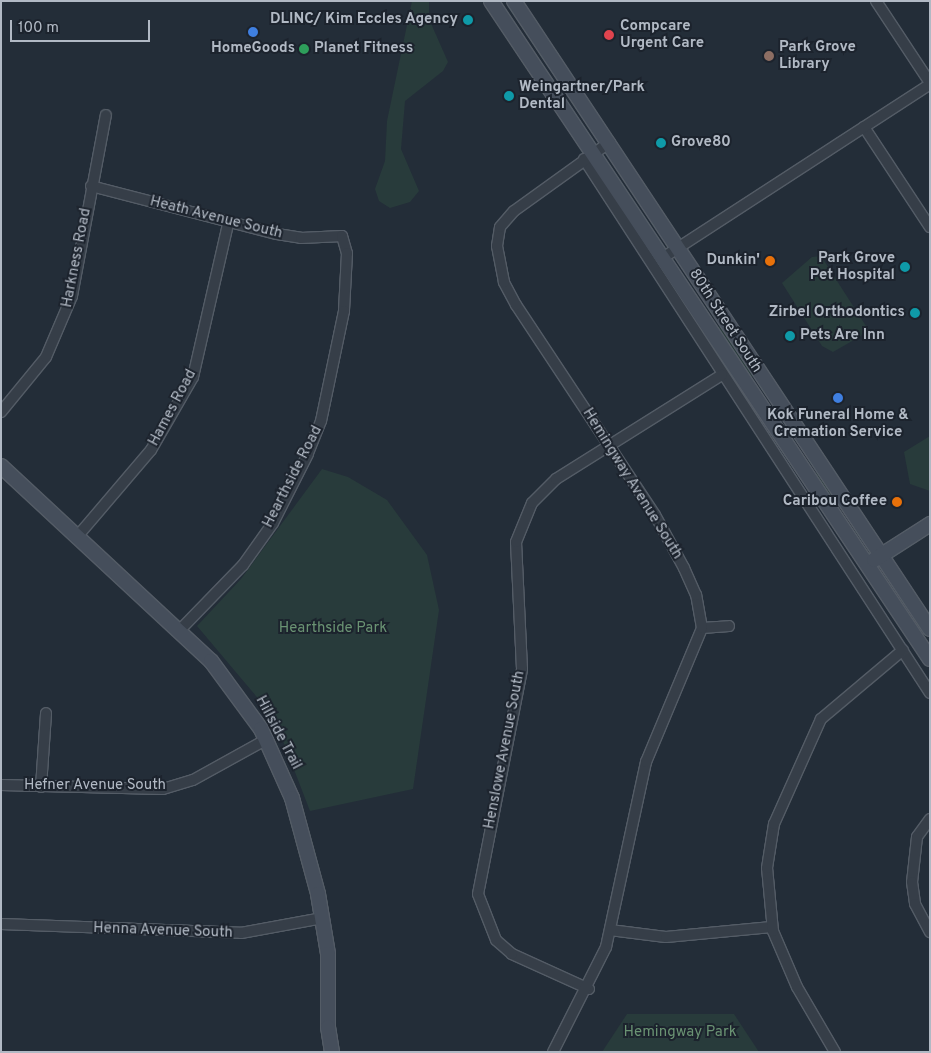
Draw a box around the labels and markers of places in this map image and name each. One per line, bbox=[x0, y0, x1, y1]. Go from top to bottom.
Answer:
place label: DLINC/ Kim Eccles Agency bbox=[269, 11, 458, 29]
marker: DLINC/ Kim Eccles Agency bbox=[462, 14, 474, 26]
place label: Compcare Urgent Care bbox=[620, 17, 704, 52]
marker: HomeGoods bbox=[247, 26, 259, 38]
marker: Compcare Urgent Care bbox=[602, 28, 616, 42]
place label: Park Grove Library bbox=[779, 38, 856, 73]
place label: HomeGoods bbox=[211, 40, 295, 58]
place label: Planet Fitness bbox=[314, 40, 413, 58]
marker: Planet Fitness bbox=[298, 43, 310, 55]
marker: Park Grove Library bbox=[763, 50, 775, 62]
place label: Weingartner/Park Dental bbox=[519, 78, 645, 113]
marker: Weingartner/Park Dental bbox=[503, 90, 515, 102]
place label: Grove80 bbox=[671, 134, 731, 152]
marker: Grove80 bbox=[655, 137, 667, 149]
place label: Park Grove Pet Hospital bbox=[810, 249, 895, 284]
place label: Dunkin' bbox=[706, 252, 760, 270]
marker: Dunkin' bbox=[764, 255, 776, 267]
marker: Park Grove Pet Hospital bbox=[899, 261, 911, 273]
place label: Zirbel Orthodontics bbox=[769, 304, 905, 322]
marker: Zirbel Orthodontics bbox=[909, 307, 921, 319]
place label: Pets Are Inn bbox=[800, 327, 886, 345]
marker: Pets Are Inn bbox=[784, 330, 796, 342]
marker: Kok Funeral Home & Cremation Service bbox=[832, 392, 844, 404]
place label: Kok Funeral Home & Cremation Service bbox=[767, 406, 909, 441]
place label: Caribou Coffee bbox=[783, 493, 887, 511]
marker: Caribou Coffee bbox=[891, 496, 903, 508]

